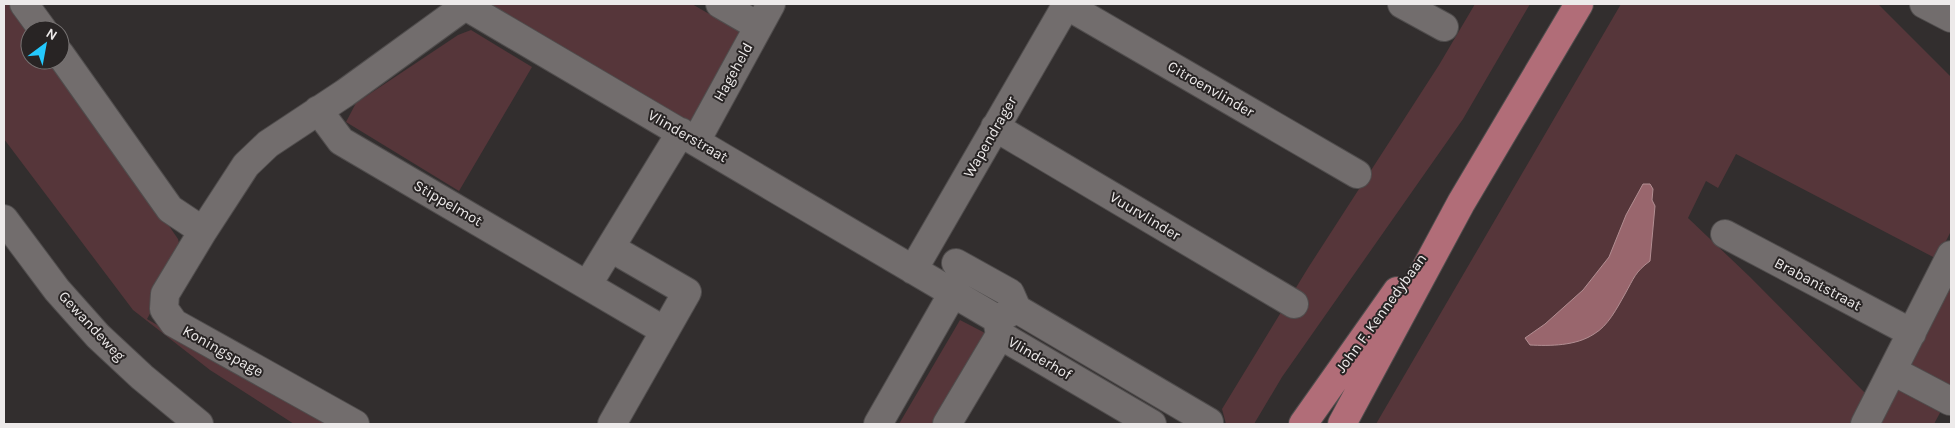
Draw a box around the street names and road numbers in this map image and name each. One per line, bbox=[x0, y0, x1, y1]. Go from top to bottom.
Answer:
street label: Hageheld bbox=[710, 40, 756, 104]
street label: Citroenvlinder bbox=[1165, 57, 1258, 121]
street label: Wapendrager bbox=[959, 93, 1021, 181]
street label: Vlinderstraat bbox=[645, 106, 731, 166]
street label: Stippelmot bbox=[410, 176, 486, 230]
street label: Vuurvlinder bbox=[1106, 188, 1184, 244]
street label: John F. Kennedybaan bbox=[1332, 250, 1430, 376]
street label: Brabantstraat bbox=[1771, 254, 1865, 315]
street label: Gewandeweg bbox=[55, 287, 129, 365]
street label: Koningspage bbox=[180, 321, 266, 381]
street label: Vlinderhof bbox=[1005, 333, 1076, 384]

